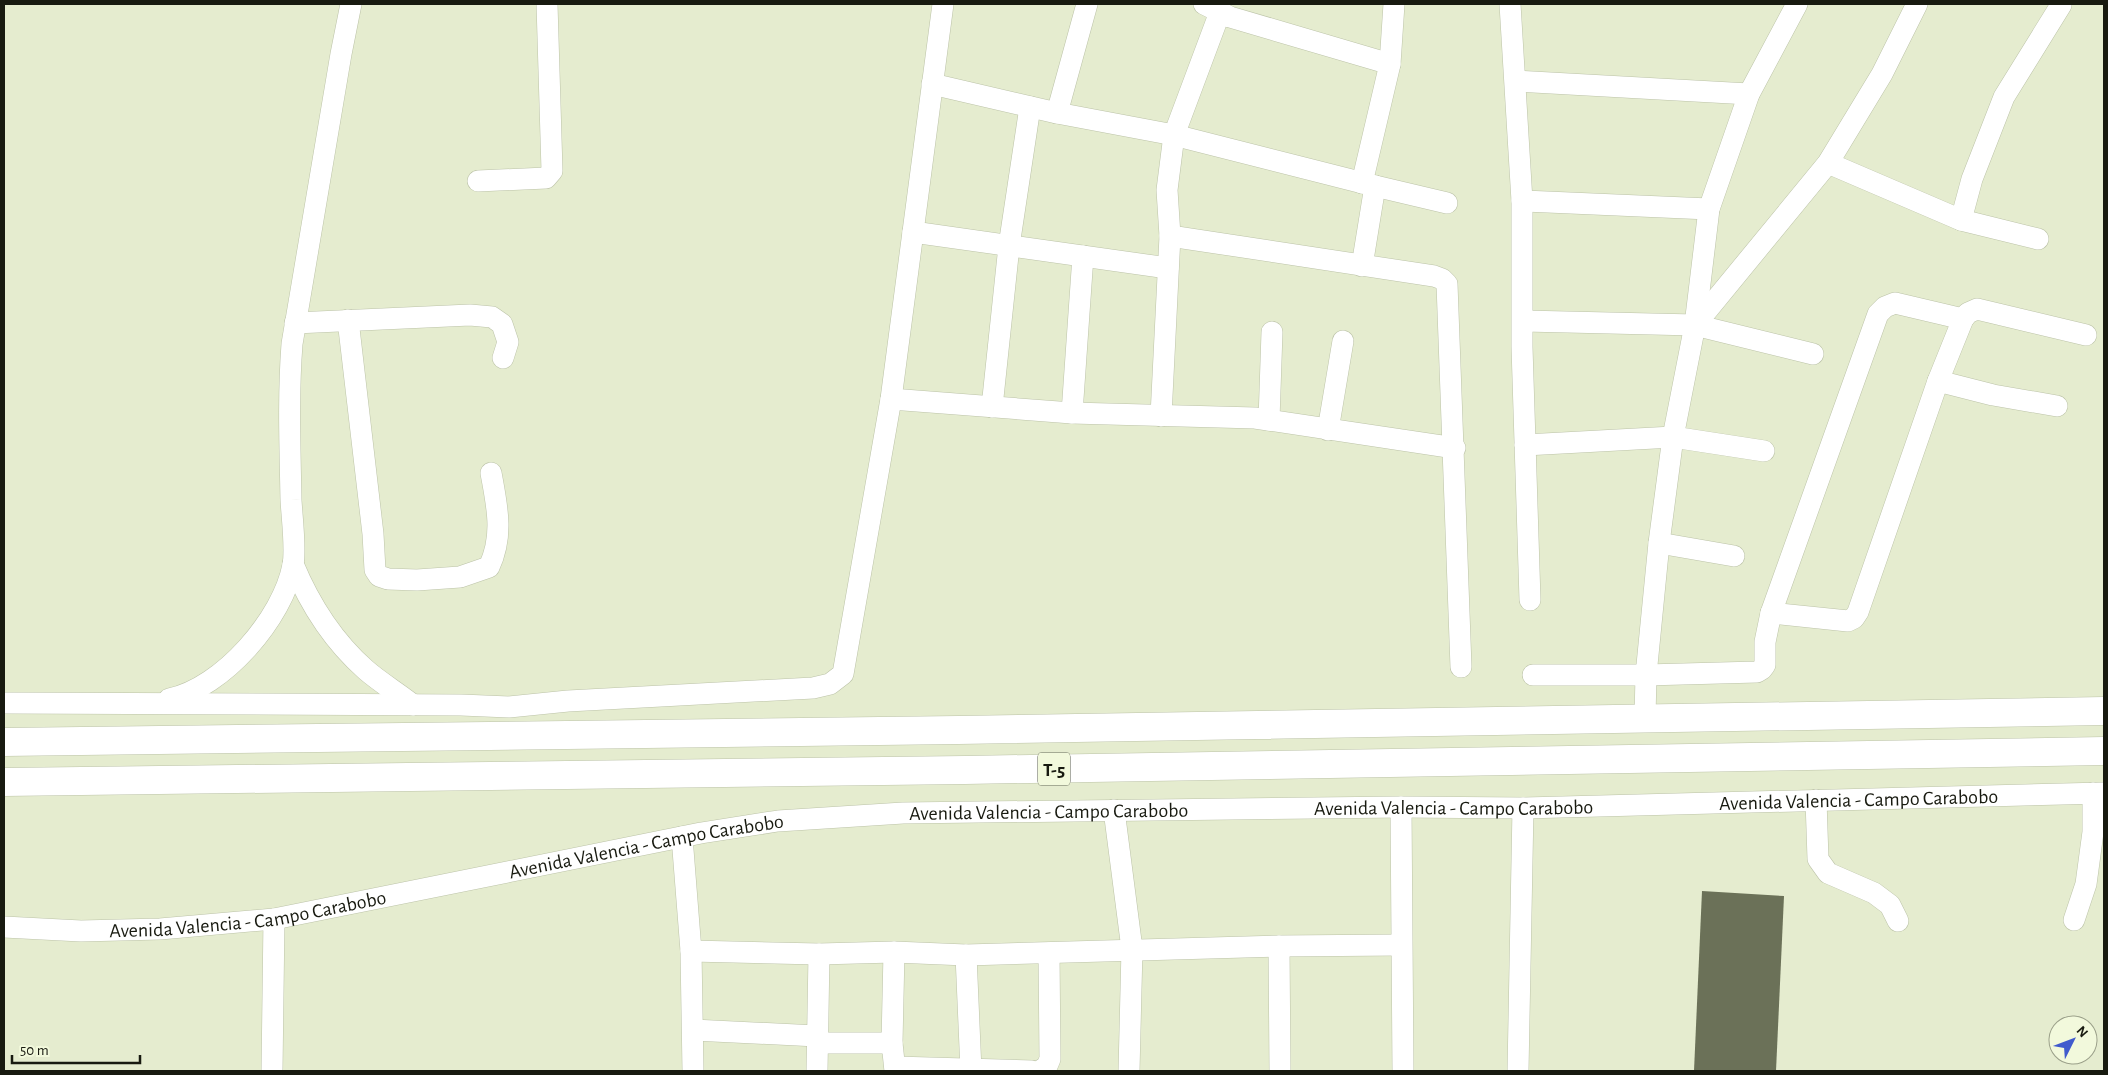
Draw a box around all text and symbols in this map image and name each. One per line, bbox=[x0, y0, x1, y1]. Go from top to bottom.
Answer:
road number: T-5 bbox=[1038, 752, 1070, 786]
street label: Avenida Valencia - Campo Carabobo bbox=[1719, 787, 1998, 814]
street label: Avenida Valencia - Campo Carabobo bbox=[1314, 797, 1594, 819]
street label: Avenida Valencia - Campo Carabobo bbox=[909, 801, 1188, 824]
street label: Avenida Valencia - Campo Carabobo bbox=[507, 812, 784, 882]
street label: Avenida Valencia - Campo Carabobo bbox=[109, 888, 388, 941]
north arrow bbox=[2048, 1015, 2098, 1065]
text: N bbox=[2073, 1024, 2090, 1040]
scale bar bbox=[12, 1032, 140, 1064]
text: 50 m bbox=[20, 1043, 49, 1058]

